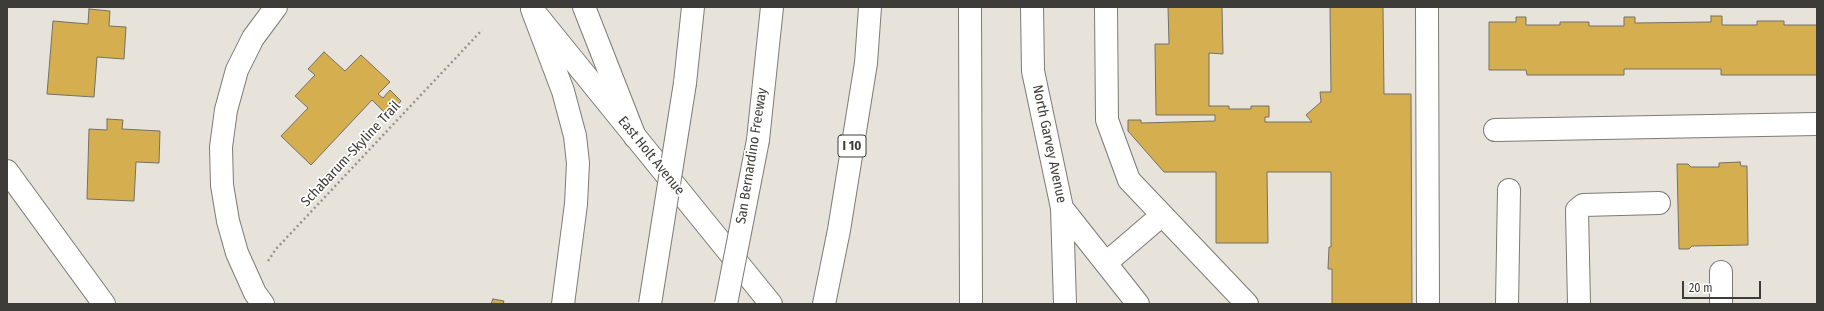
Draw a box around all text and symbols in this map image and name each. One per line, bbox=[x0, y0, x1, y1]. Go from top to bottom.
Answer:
street label: North Garvey Avenue bbox=[1028, 83, 1070, 205]
street label: San Bernardino Freeway bbox=[733, 87, 771, 225]
street label: Schabarum-Skyline Trail bbox=[298, 98, 404, 210]
street label: East Holt Avenue bbox=[614, 113, 688, 199]
road number: I 10 bbox=[838, 135, 866, 157]
scale bar bbox=[1684, 273, 1763, 299]
text: 20 m bbox=[1689, 281, 1713, 295]

